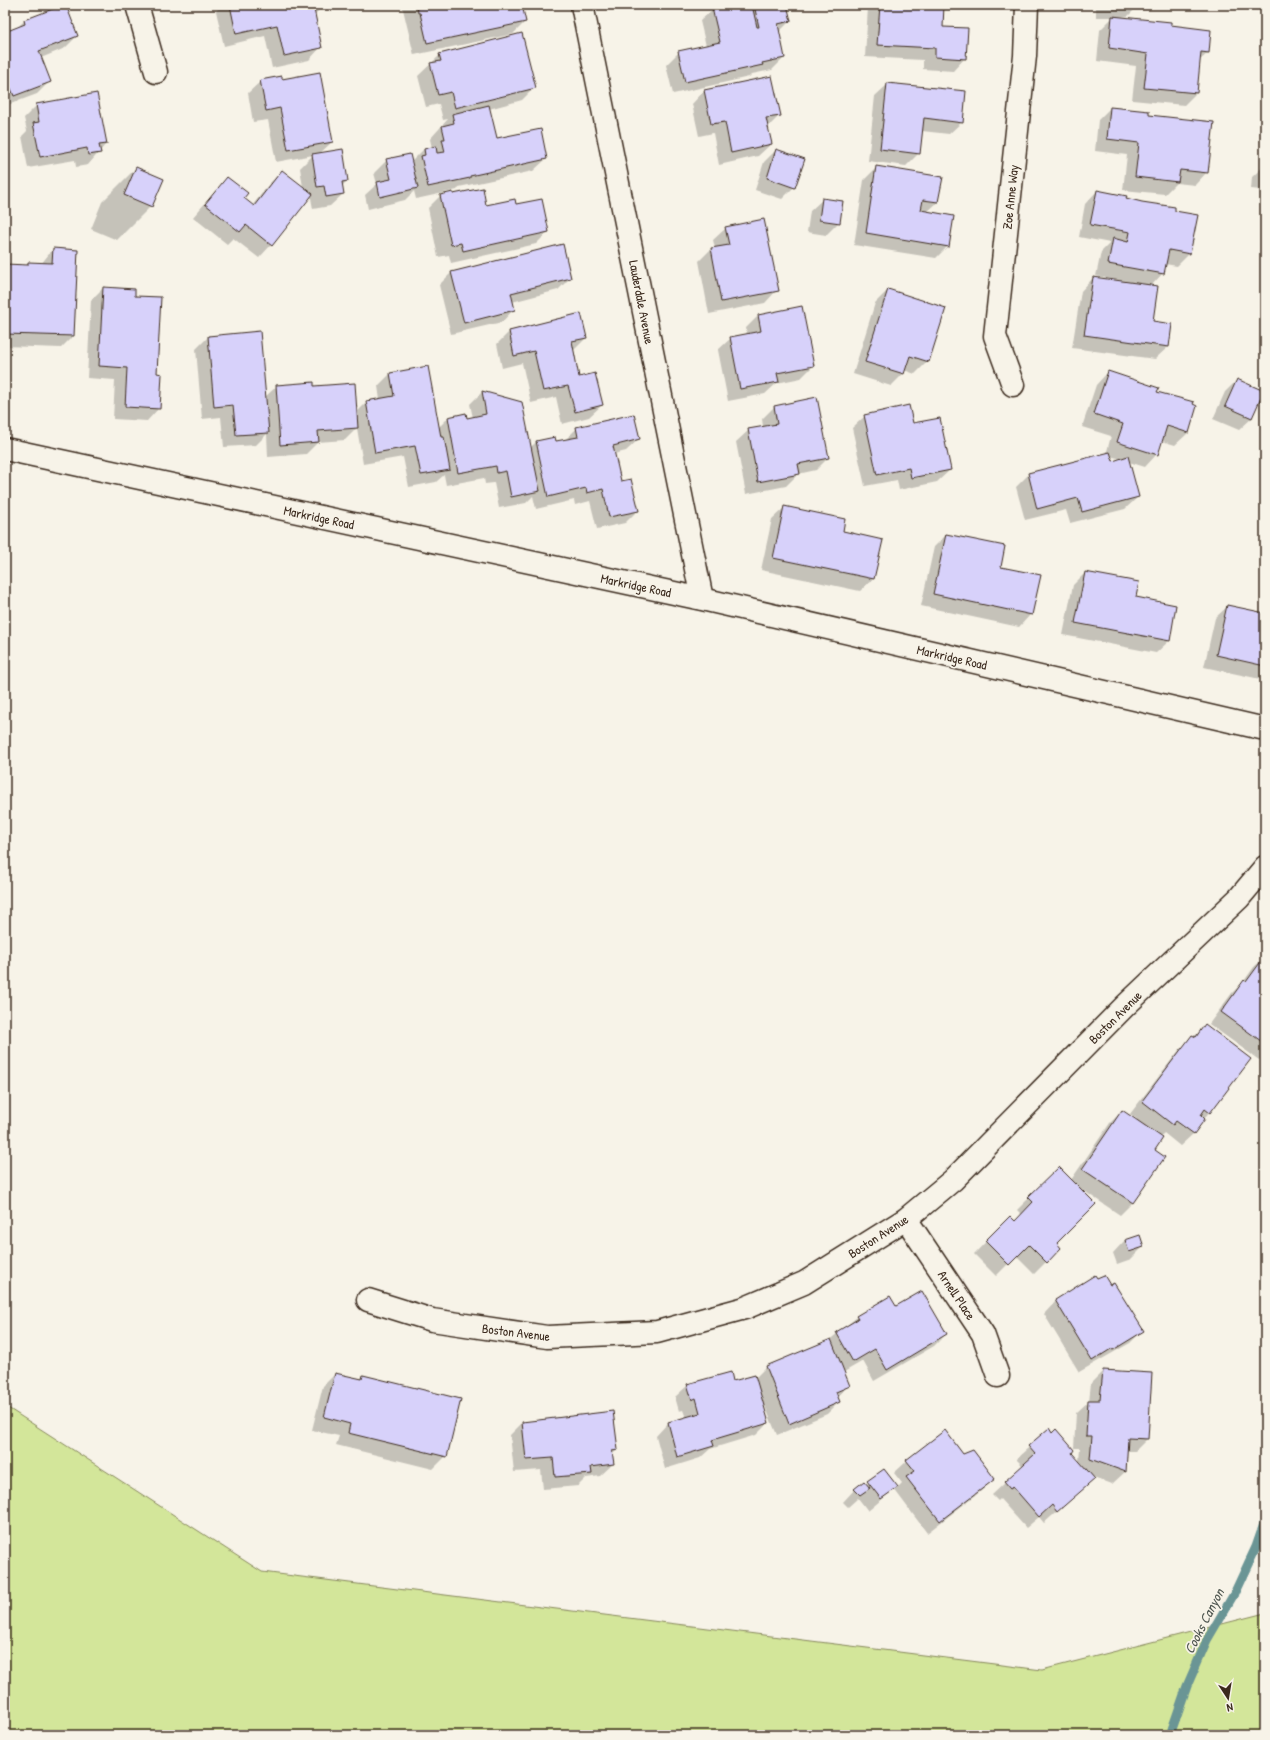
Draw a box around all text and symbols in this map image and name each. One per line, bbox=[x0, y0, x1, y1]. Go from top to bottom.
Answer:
street label: Zoe Anne Way bbox=[998, 163, 1022, 230]
street label: Lauderdale Avenue bbox=[625, 258, 659, 346]
street label: Markridge Road bbox=[282, 501, 356, 533]
street label: Markridge Road bbox=[599, 569, 673, 601]
street label: Markridge Road bbox=[915, 640, 989, 674]
street label: Boston Avenue bbox=[1084, 986, 1146, 1048]
street label: Boston Avenue bbox=[844, 1210, 912, 1262]
street label: Arnell Place bbox=[934, 1267, 980, 1323]
street label: Boston Avenue bbox=[481, 1319, 551, 1345]
water label: Cooks Canyon bbox=[1179, 1583, 1230, 1657]
north arrow bbox=[1208, 1678, 1248, 1718]
text: N bbox=[1226, 1700, 1234, 1715]

